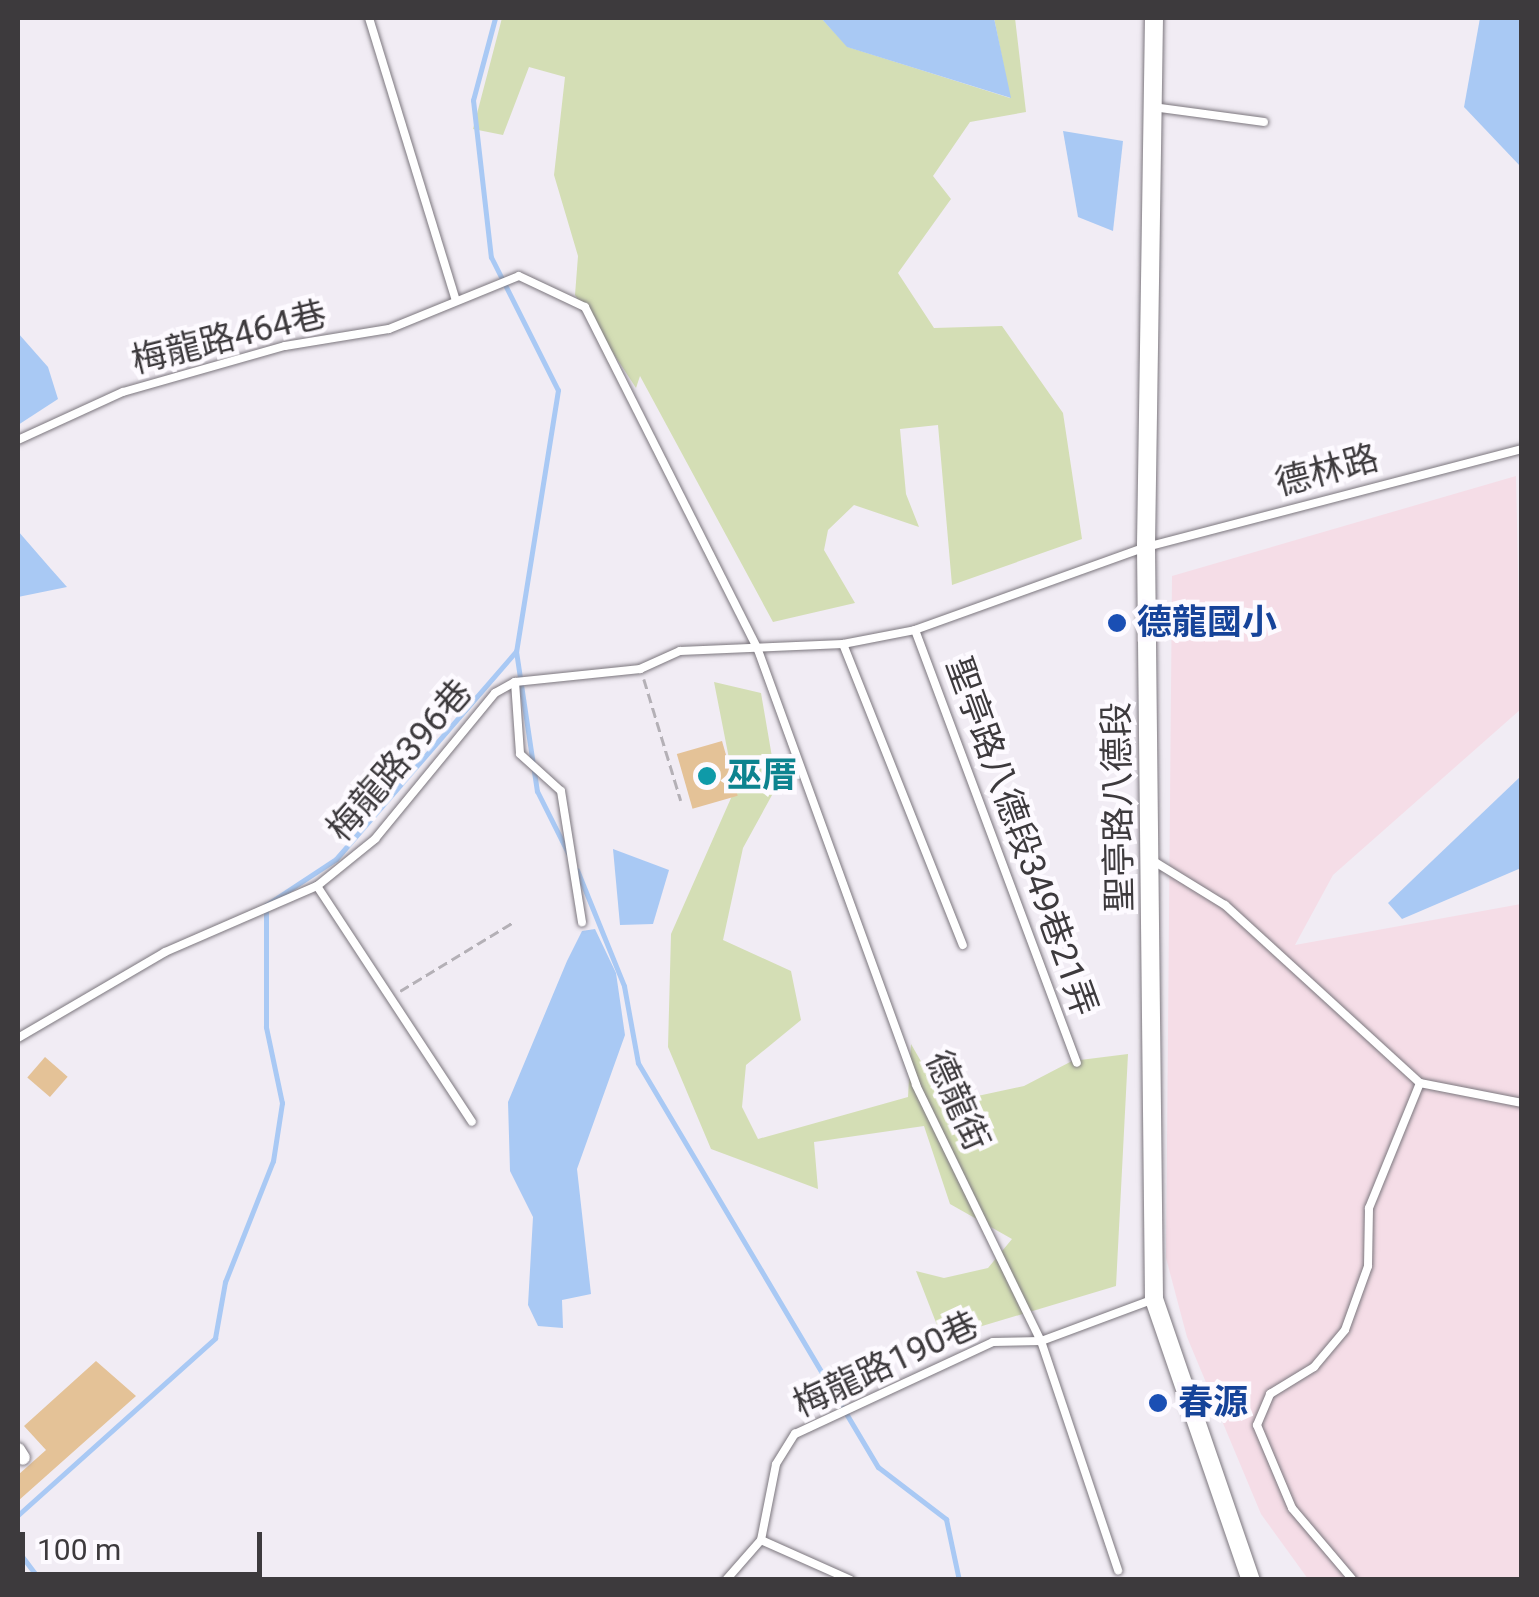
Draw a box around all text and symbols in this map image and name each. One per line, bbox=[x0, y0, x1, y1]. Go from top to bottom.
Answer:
street label: 梅龍路464巷 bbox=[127, 294, 331, 382]
street label: 德林路 bbox=[1271, 437, 1383, 505]
place label: 德龍國小 bbox=[1137, 602, 1277, 644]
marker: 德龍國小 bbox=[1106, 612, 1128, 634]
street label: 聖亭路八德段349巷21弄 bbox=[937, 652, 1105, 1022]
street label: 梅龍路396巷 bbox=[319, 672, 481, 850]
street label: 聖亭路八德段 bbox=[1096, 702, 1142, 912]
place label: 巫厝 bbox=[727, 755, 797, 797]
marker: 巫厝 bbox=[696, 765, 718, 787]
street label: 德龍街 bbox=[916, 1044, 998, 1158]
street label: 梅龍路190巷 bbox=[787, 1304, 985, 1426]
place label: 春源 bbox=[1178, 1382, 1248, 1424]
marker: 春源 bbox=[1147, 1392, 1169, 1414]
scale bar bbox=[25, 1512, 268, 1574]
text: 100 m bbox=[37, 1532, 121, 1567]

